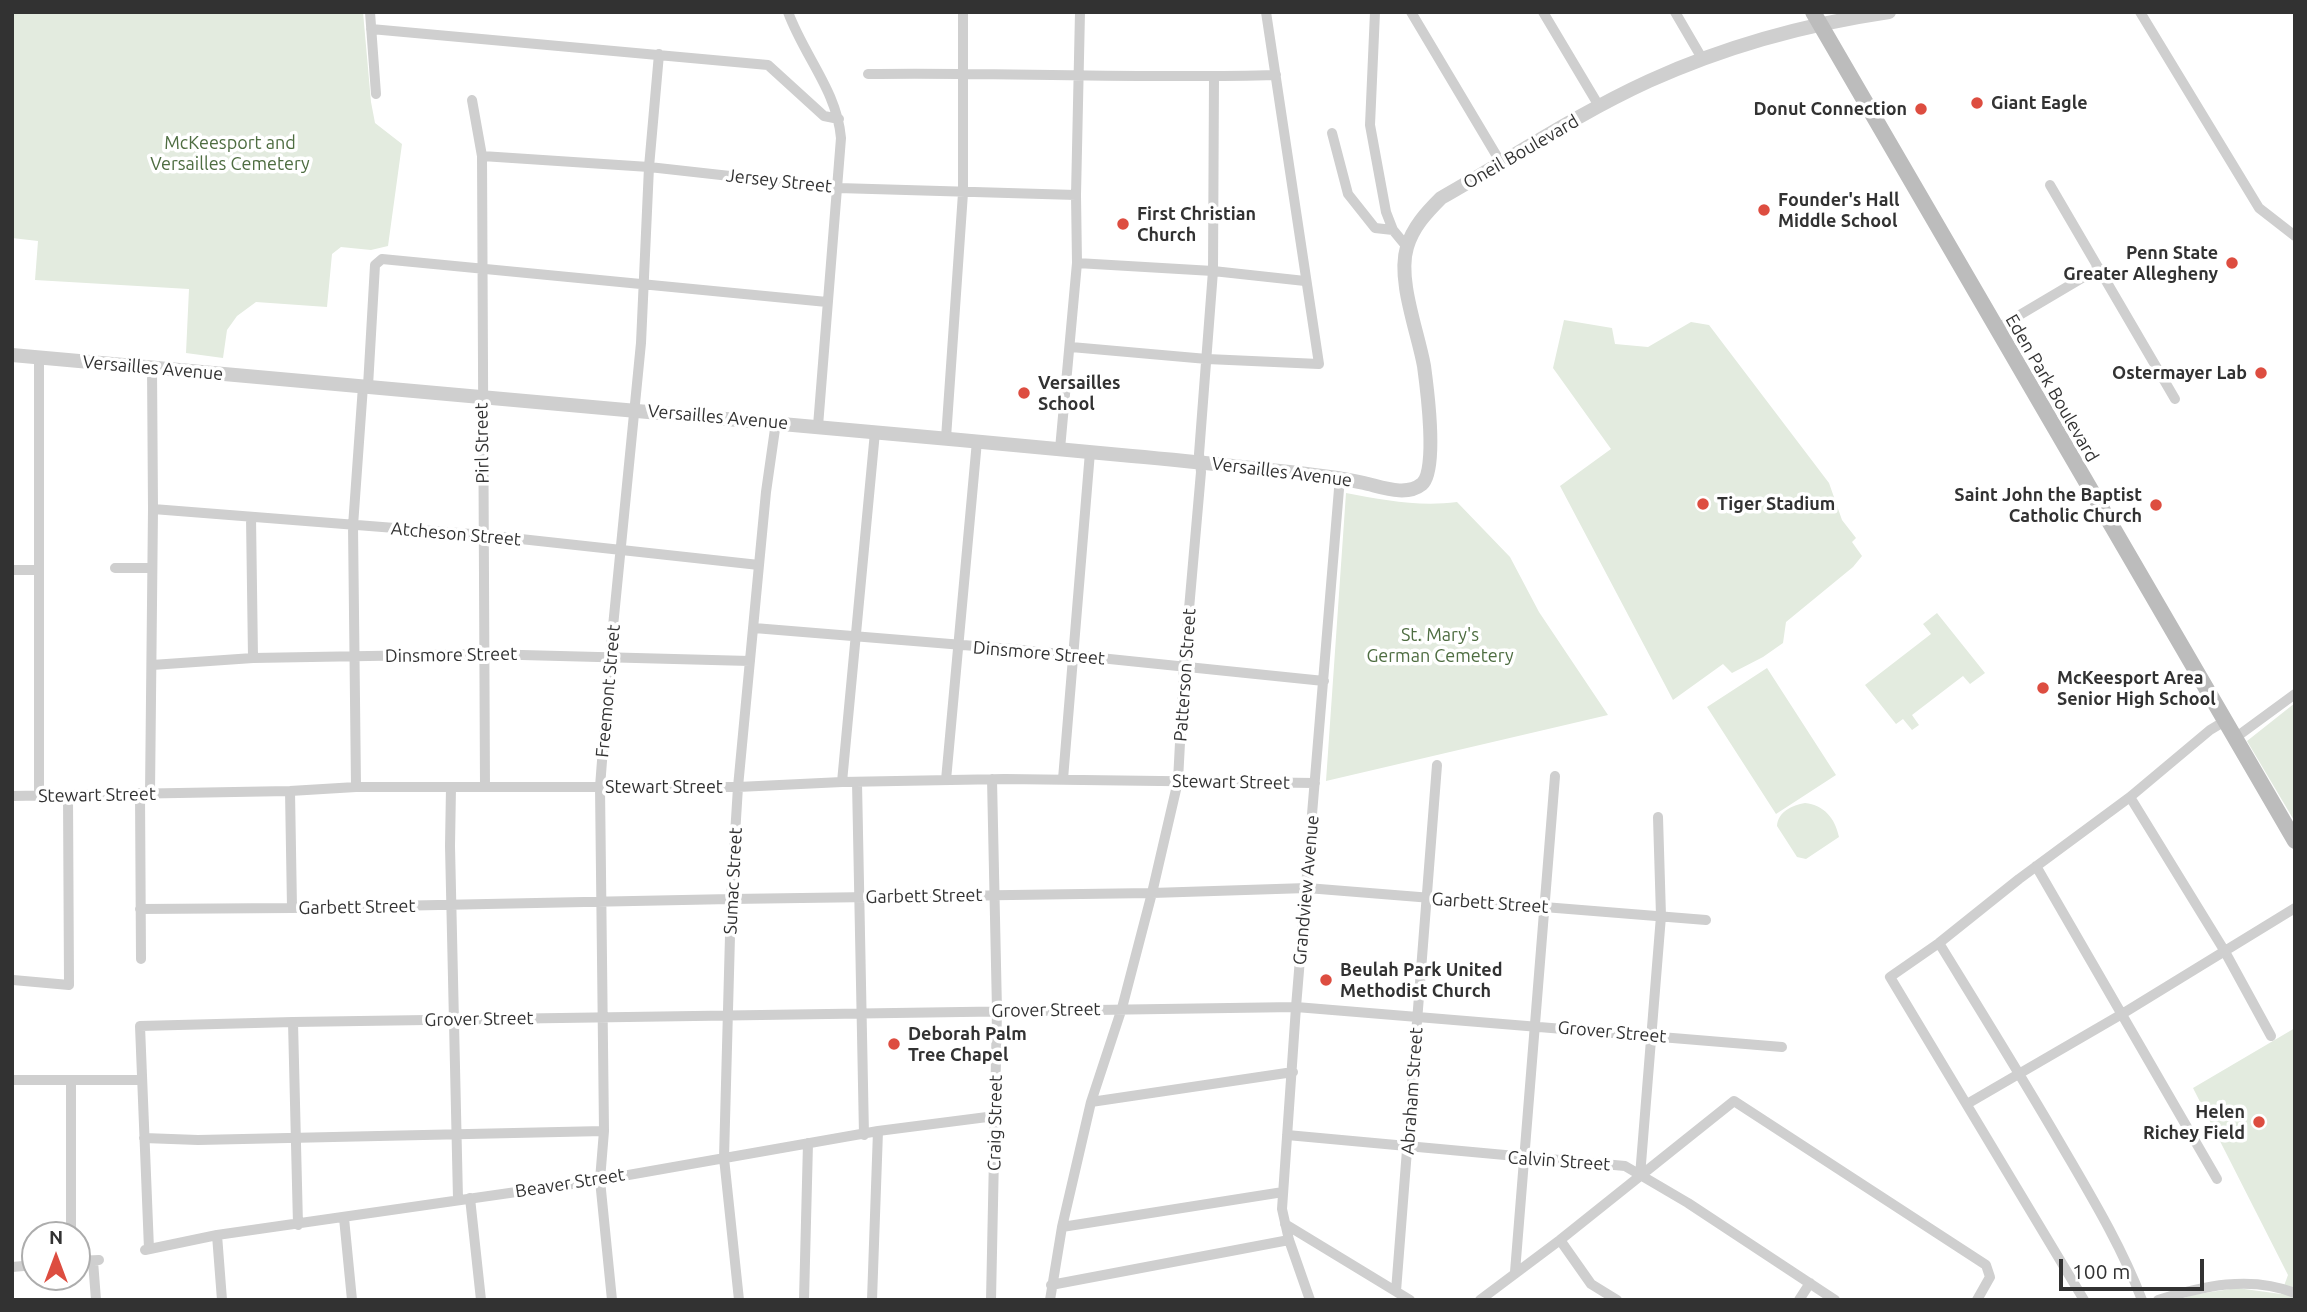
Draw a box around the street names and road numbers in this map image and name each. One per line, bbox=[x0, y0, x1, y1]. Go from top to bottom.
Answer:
street label: Oneil Boulevard bbox=[1459, 110, 1583, 194]
street label: Jersey Street bbox=[725, 165, 833, 197]
street label: Eden Park Boulevard bbox=[2001, 310, 2103, 466]
street label: Versailles Avenue bbox=[82, 351, 224, 385]
street label: Versailles Avenue bbox=[647, 400, 789, 434]
street label: Pirl Street bbox=[470, 402, 494, 484]
street label: Versailles Avenue bbox=[1211, 453, 1353, 491]
street label: Atcheson Street bbox=[390, 518, 522, 550]
street label: Patterson Street bbox=[1170, 608, 1200, 742]
street label: Freemont Street bbox=[591, 623, 625, 759]
street label: Dinsmore Street bbox=[972, 636, 1106, 670]
street label: Dinsmore Street bbox=[385, 643, 517, 667]
street label: Stewart Street bbox=[1172, 770, 1290, 794]
street label: Stewart Street bbox=[605, 776, 723, 798]
street label: Stewart Street bbox=[38, 783, 156, 807]
street label: Grandview Avenue bbox=[1289, 814, 1323, 966]
street label: Sumac Street bbox=[719, 827, 747, 935]
street label: Garbett Street bbox=[865, 884, 983, 908]
street label: Garbett Street bbox=[1431, 888, 1549, 918]
street label: Garbett Street bbox=[298, 895, 416, 919]
street label: Grover Street bbox=[991, 998, 1101, 1022]
street label: Grover Street bbox=[424, 1007, 534, 1031]
street label: Grover Street bbox=[1557, 1016, 1667, 1048]
street label: Abraham Street bbox=[1397, 1027, 1427, 1155]
street label: Craig Street bbox=[983, 1075, 1007, 1171]
street label: Calvin Street bbox=[1507, 1147, 1611, 1175]
street label: Beaver Street bbox=[514, 1164, 626, 1202]

